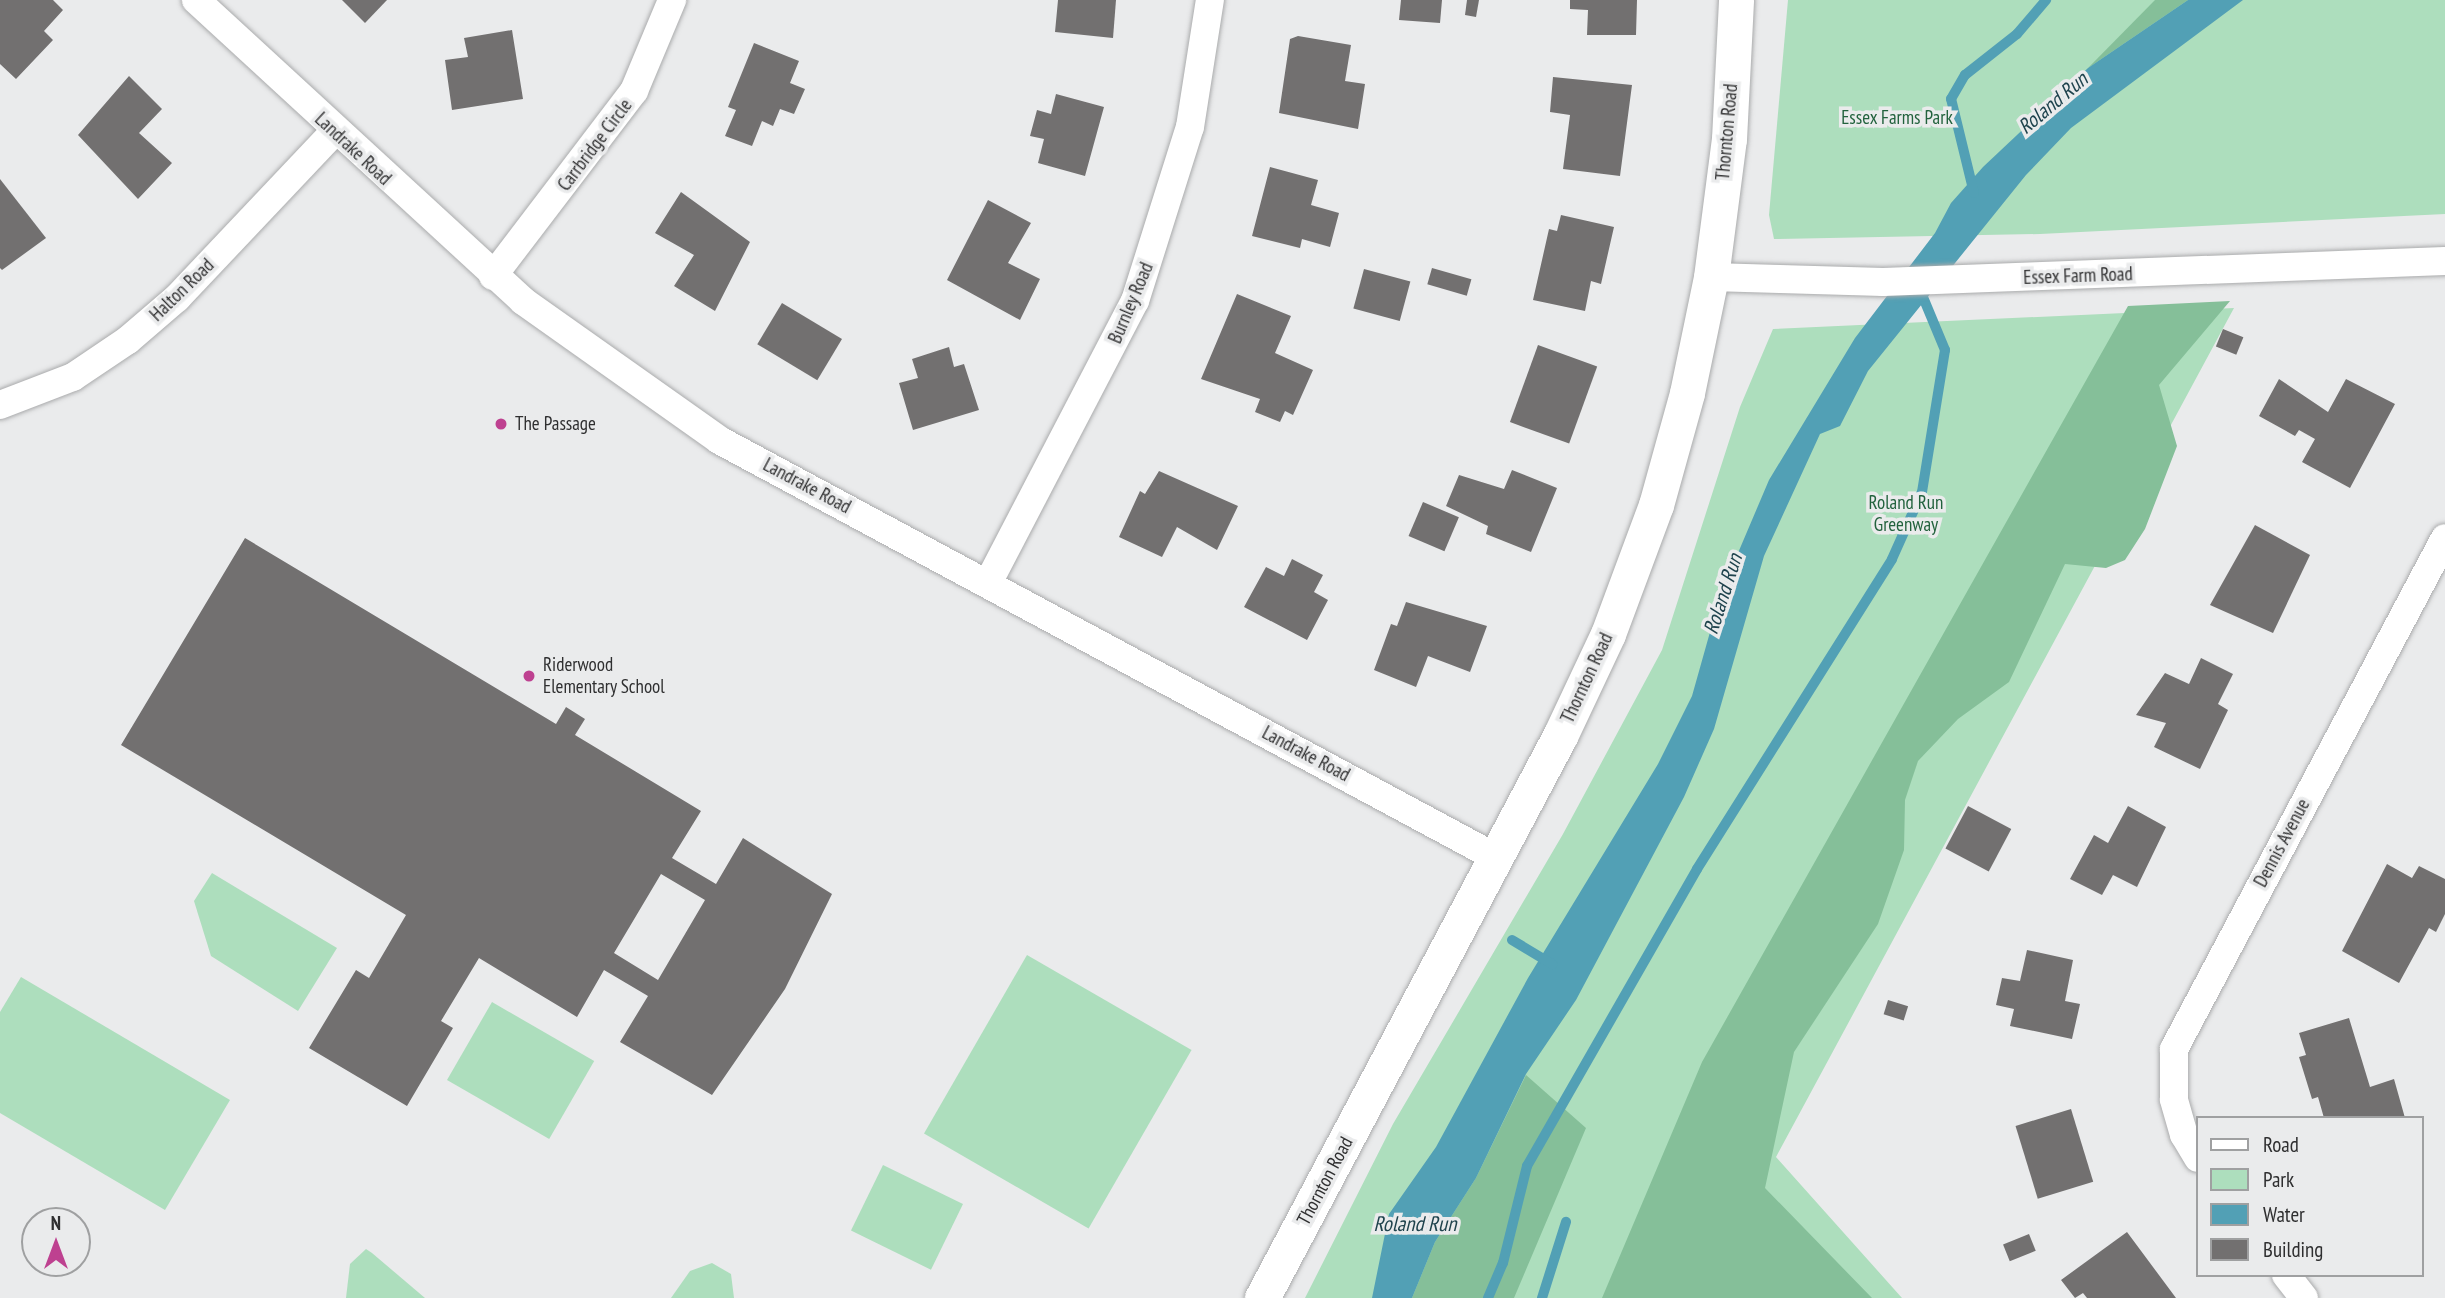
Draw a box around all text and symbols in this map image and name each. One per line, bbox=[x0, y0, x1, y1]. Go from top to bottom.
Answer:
water label: Roland Run bbox=[2013, 67, 2093, 139]
street label: Thornton Road bbox=[1711, 83, 1743, 181]
street label: Carrbridge Circle bbox=[553, 94, 637, 196]
park label: Essex Farms Park bbox=[1841, 107, 1953, 129]
street label: Landrake Road bbox=[310, 108, 396, 190]
street label: Halton Road bbox=[145, 254, 219, 326]
street label: Burnley Road bbox=[1104, 259, 1158, 347]
street label: Essex Farm Road bbox=[2023, 263, 2133, 289]
place label: The Passage bbox=[515, 413, 596, 435]
marker: The Passage bbox=[493, 416, 509, 432]
street label: Landrake Road bbox=[759, 453, 855, 519]
park label: Roland Run Greenway bbox=[1869, 492, 1943, 536]
water label: Roland Run bbox=[1698, 551, 1748, 637]
street label: Thornton Road bbox=[1556, 629, 1618, 727]
place label: Riderwood Elementary School bbox=[543, 654, 665, 698]
marker: Riderwood Elementary School bbox=[521, 668, 537, 684]
street label: Landrake Road bbox=[1258, 721, 1354, 787]
street label: Dennis Avenue bbox=[2249, 795, 2315, 891]
legend bbox=[2196, 1116, 2424, 1277]
text: Road bbox=[2263, 1131, 2299, 1158]
street label: Thornton Road bbox=[1292, 1133, 1358, 1229]
text: Park bbox=[2263, 1166, 2294, 1193]
text: Water bbox=[2263, 1201, 2305, 1228]
north arrow bbox=[21, 1207, 91, 1277]
text: N bbox=[51, 1211, 61, 1235]
water label: Roland Run bbox=[1374, 1211, 1456, 1237]
text: Building bbox=[2263, 1236, 2323, 1263]

